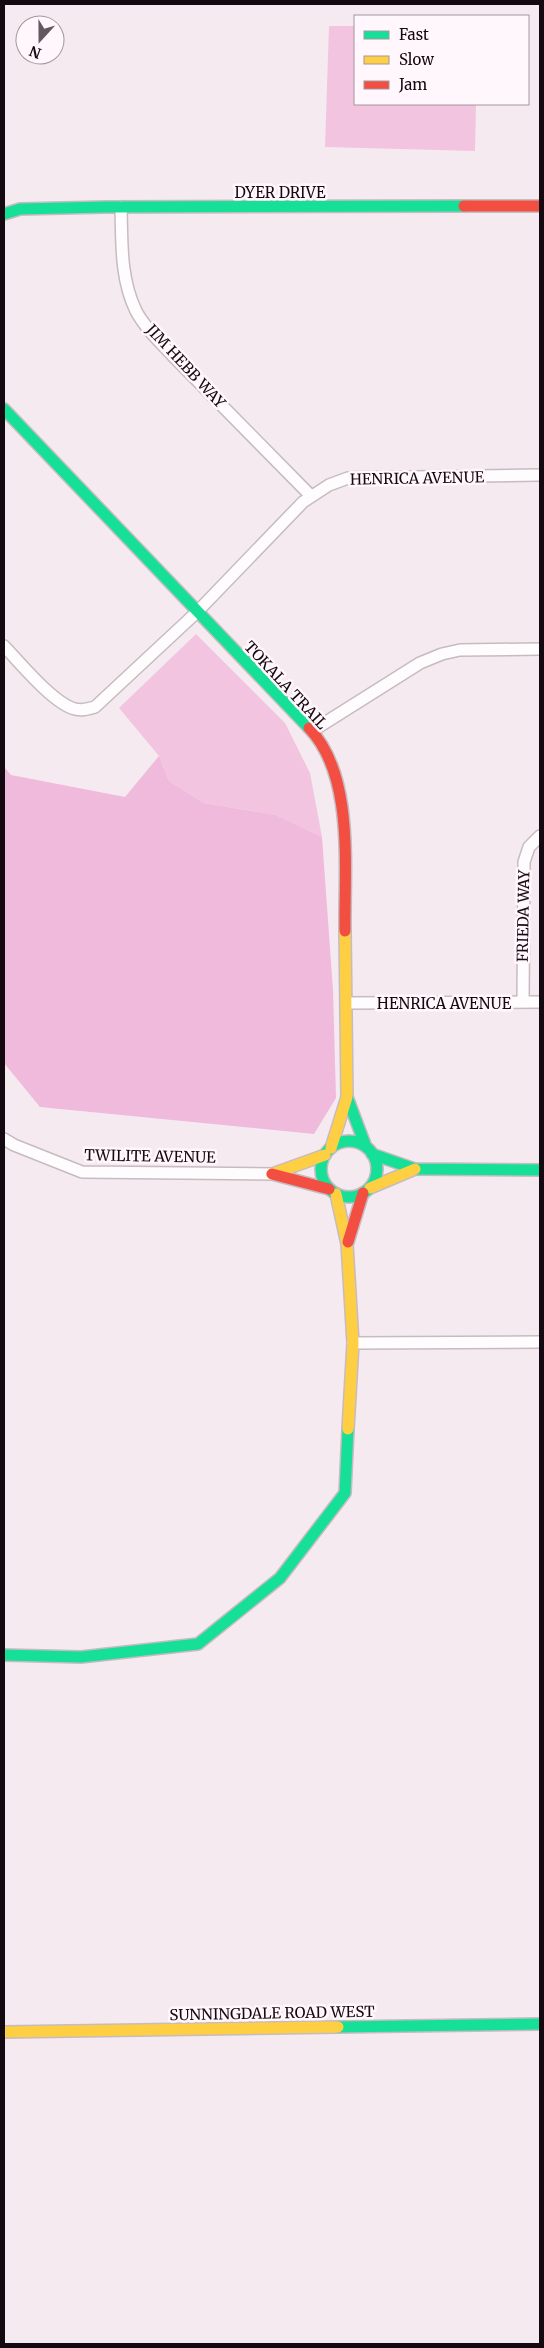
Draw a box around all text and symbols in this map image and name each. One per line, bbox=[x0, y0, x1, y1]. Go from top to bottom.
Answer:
north arrow bbox=[15, 15, 65, 65]
legend bbox=[354, 15, 529, 105]
text: Fast bbox=[399, 25, 429, 44]
text: N bbox=[27, 42, 44, 63]
text: Slow bbox=[399, 50, 434, 69]
text: Jam bbox=[398, 75, 427, 94]
street label: DYER DRIVE bbox=[234, 183, 326, 202]
street label: JIM HEBB WAY bbox=[142, 320, 230, 412]
street label: HENRICA AVENUE bbox=[350, 467, 485, 489]
street label: TOKALA TRAIL bbox=[240, 637, 332, 733]
street label: FRIEDA WAY bbox=[513, 869, 533, 962]
street label: HENRICA AVENUE bbox=[377, 994, 512, 1013]
street label: TWILITE AVENUE bbox=[84, 1145, 216, 1167]
street label: SUNNINGDALE ROAD WEST bbox=[169, 2002, 375, 2024]

